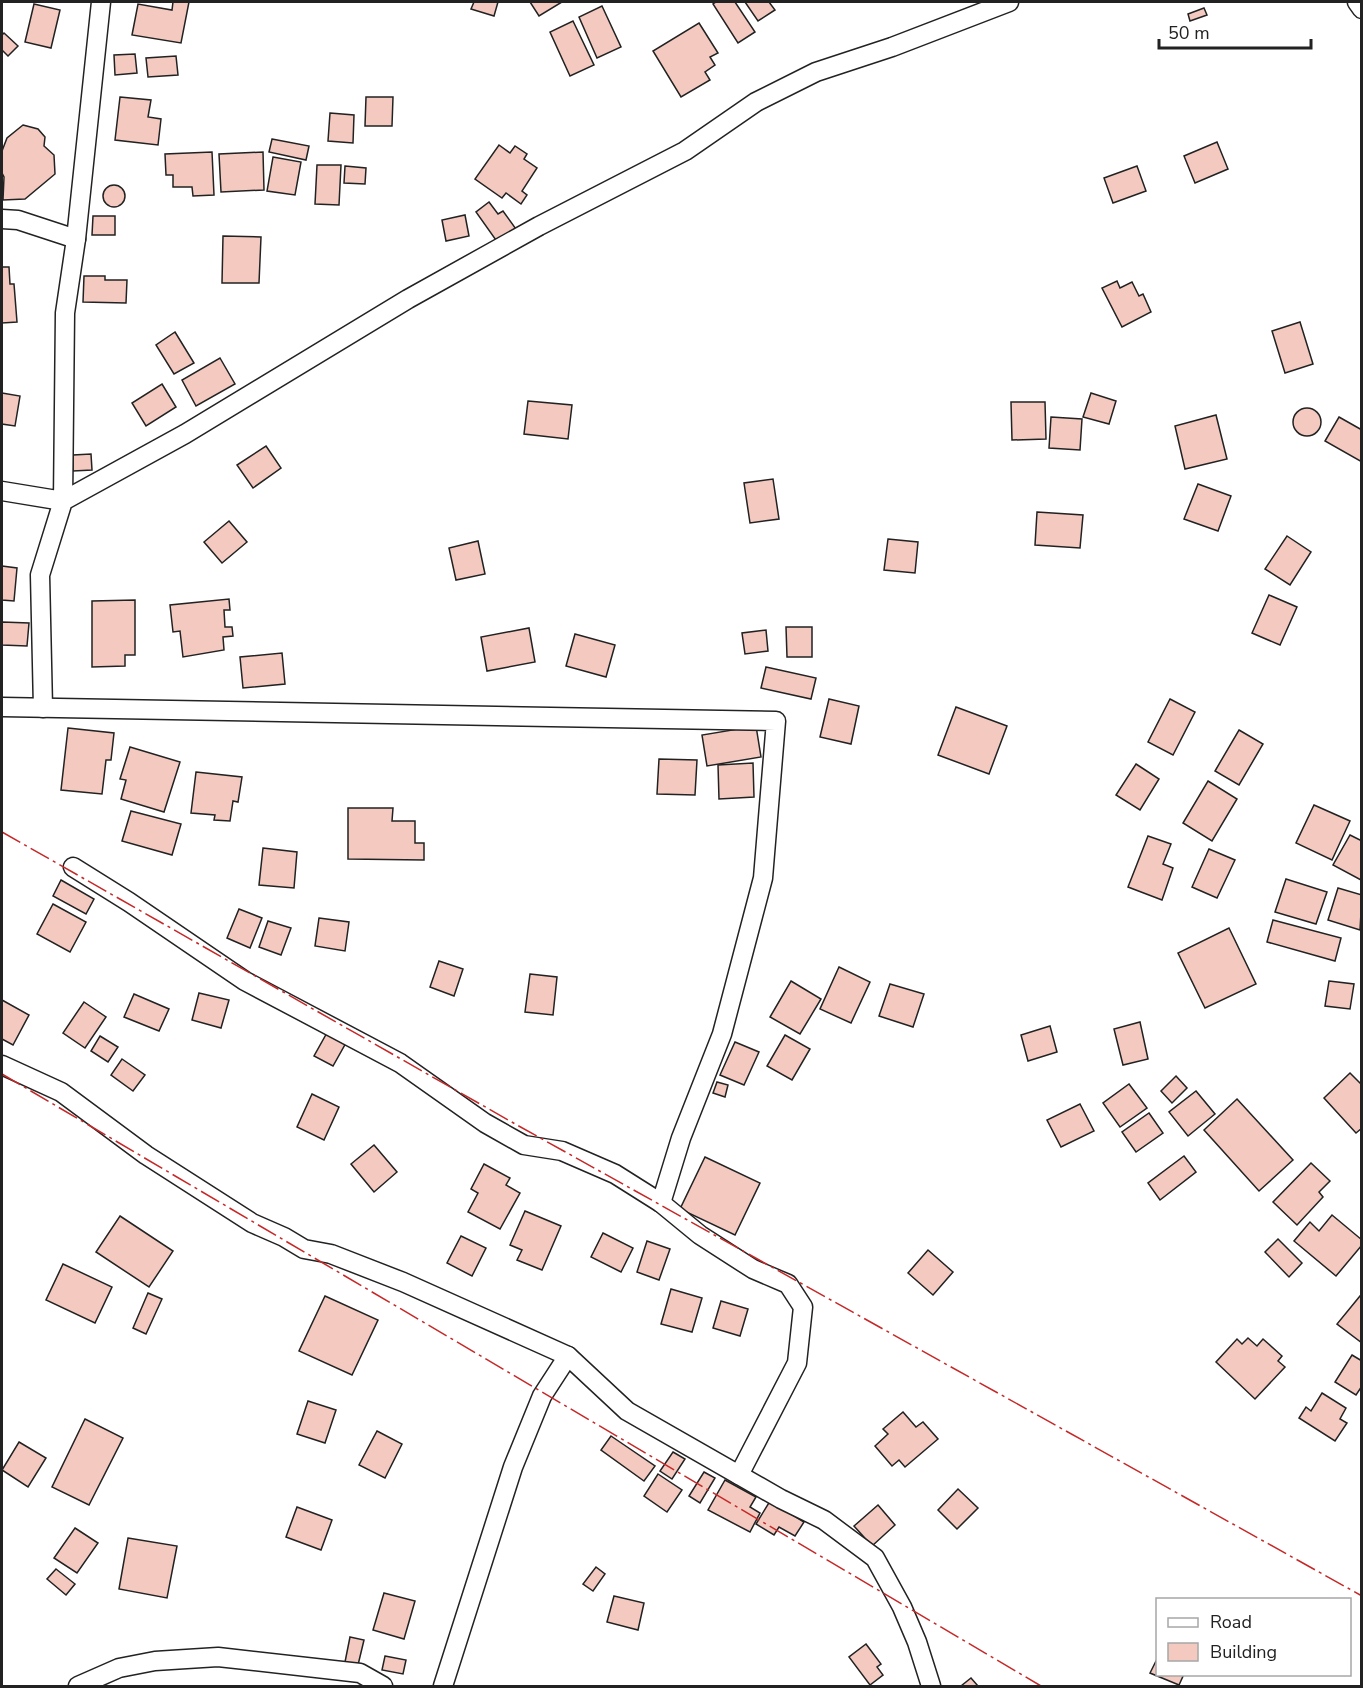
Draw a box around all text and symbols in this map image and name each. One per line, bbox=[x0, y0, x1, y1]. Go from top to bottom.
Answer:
scale bar bbox=[1159, 12, 1310, 50]
text: 50 m bbox=[1168, 21, 1210, 45]
legend bbox=[1156, 1598, 1351, 1676]
text: Road bbox=[1210, 1610, 1252, 1634]
text: Building bbox=[1210, 1640, 1277, 1664]

